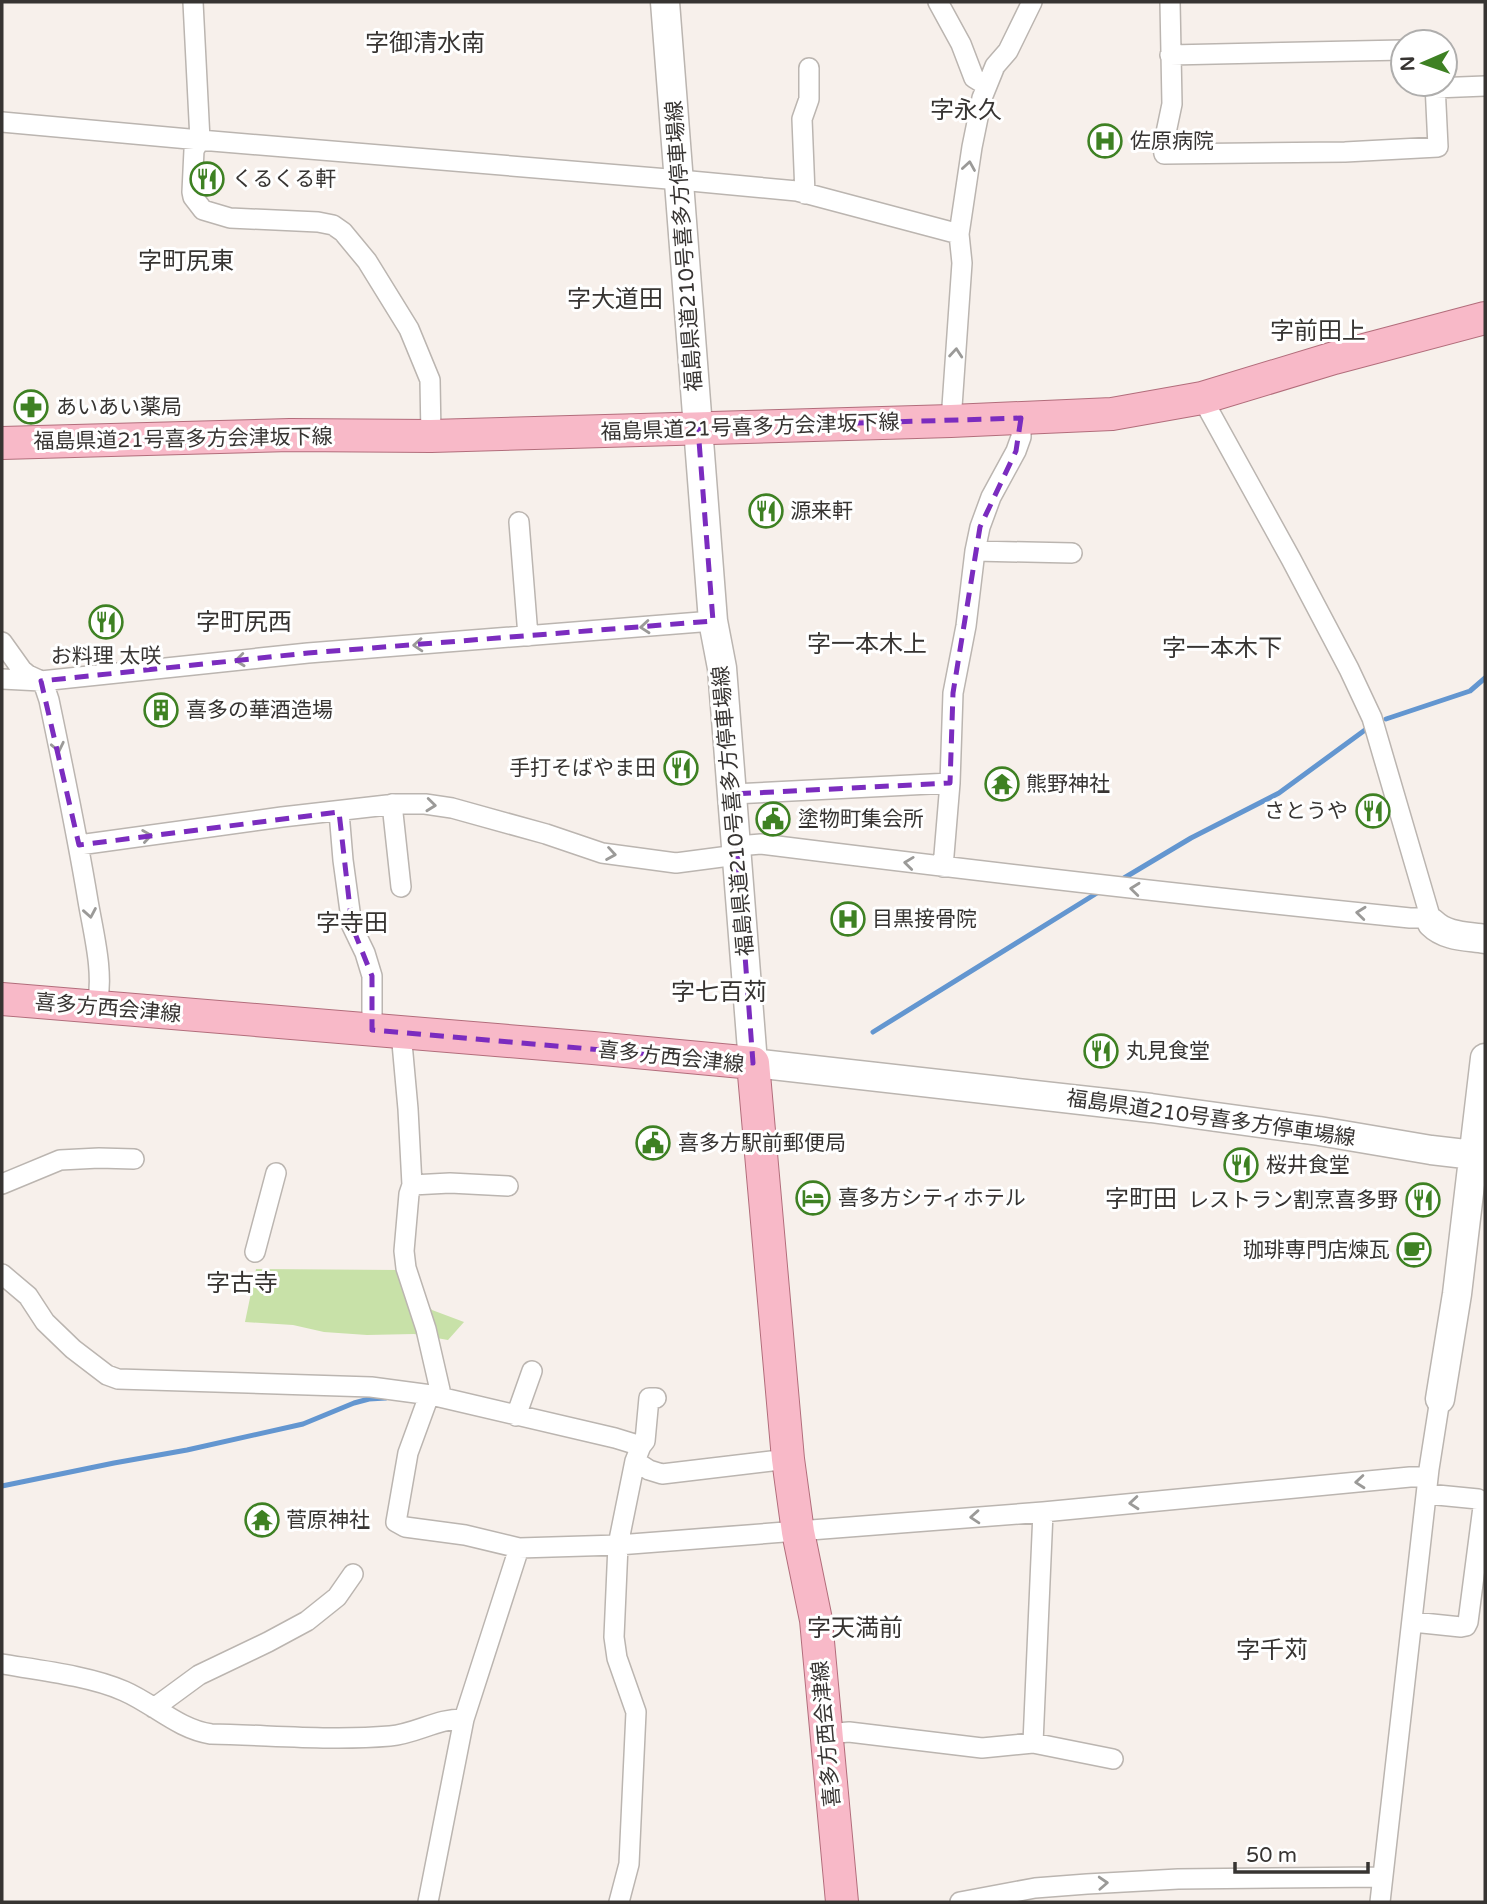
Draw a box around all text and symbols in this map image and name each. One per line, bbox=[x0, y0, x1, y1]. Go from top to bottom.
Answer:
north arrow bbox=[1389, 28, 1459, 98]
district label: 字御清水南 bbox=[365, 29, 485, 58]
text: N bbox=[1397, 56, 1419, 72]
district label: 字永久 bbox=[930, 96, 1002, 125]
street label: 福島県道210号喜多方停車場線 bbox=[662, 100, 707, 392]
hospital icon: 佐原病院 bbox=[1086, 122, 1124, 160]
place label: 佐原病院 bbox=[1130, 129, 1214, 154]
restaurant icon: くるくる軒 bbox=[188, 160, 226, 198]
one-way arrow bbox=[961, 161, 976, 172]
place label: くるくる軒 bbox=[232, 167, 336, 192]
district label: 字町尻東 bbox=[138, 247, 234, 276]
district label: 字大道田 bbox=[567, 285, 663, 314]
district label: 字前田上 bbox=[1270, 317, 1366, 346]
one-way arrow bbox=[948, 347, 963, 358]
pharmacy icon: あいあい薬局 bbox=[12, 388, 50, 426]
place label: あいあい薬局 bbox=[56, 395, 182, 420]
street label: 福島県道21号喜多方会津坂下線 bbox=[600, 410, 900, 445]
street label: 福島県道21号喜多方会津坂下線 bbox=[33, 424, 333, 455]
restaurant icon: 源来軒 bbox=[747, 492, 785, 530]
place label: 源来軒 bbox=[790, 499, 853, 524]
restaurant icon: お料理 太咲 bbox=[87, 603, 125, 641]
district label: 字町尻西 bbox=[196, 608, 292, 637]
one-way arrow bbox=[639, 619, 650, 634]
district label: 字一本木上 bbox=[807, 630, 927, 659]
district label: 字一本木下 bbox=[1162, 634, 1282, 663]
one-way arrow bbox=[412, 637, 423, 652]
place label: お料理 太咲 bbox=[51, 644, 161, 669]
one-way arrow bbox=[234, 653, 246, 668]
street label: 福島県道210号喜多方停車場線 bbox=[708, 665, 759, 957]
building icon: 喜多の華酒造場 bbox=[142, 691, 180, 729]
place label: 喜多の華酒造場 bbox=[186, 698, 333, 723]
one-way arrow bbox=[50, 741, 65, 753]
restaurant icon: 手打そばやま田 bbox=[662, 749, 700, 787]
place label: 手打そばやま田 bbox=[509, 756, 656, 781]
temple icon: 熊野神社 bbox=[983, 765, 1021, 803]
place label: 熊野神社 bbox=[1026, 772, 1110, 797]
restaurant icon: さとうや bbox=[1354, 792, 1392, 830]
one-way arrow bbox=[425, 798, 437, 813]
place label: さとうや bbox=[1264, 799, 1348, 824]
public building icon: 塗物町集会所 bbox=[754, 800, 792, 838]
place label: 塗物町集会所 bbox=[798, 807, 924, 832]
one-way arrow bbox=[141, 829, 152, 844]
one-way arrow bbox=[605, 846, 617, 861]
one-way arrow bbox=[903, 855, 915, 870]
one-way arrow bbox=[1129, 881, 1141, 896]
hospital icon: 目黒接骨院 bbox=[829, 900, 867, 938]
one-way arrow bbox=[1355, 906, 1366, 921]
one-way arrow bbox=[82, 907, 97, 919]
place label: 目黒接骨院 bbox=[872, 907, 977, 932]
district label: 字寺田 bbox=[316, 909, 388, 938]
district label: 字七百苅 bbox=[671, 978, 767, 1007]
street label: 喜多方西会津線 bbox=[34, 990, 182, 1027]
restaurant icon: 丸見食堂 bbox=[1082, 1032, 1120, 1070]
street label: 喜多方西会津線 bbox=[597, 1037, 745, 1078]
place label: 丸見食堂 bbox=[1126, 1039, 1210, 1064]
street label: 福島県道210号喜多方停車場線 bbox=[1065, 1086, 1357, 1151]
public building icon: 喜多方駅前郵便局 bbox=[634, 1124, 672, 1162]
place label: 喜多方駅前郵便局 bbox=[678, 1131, 846, 1156]
restaurant icon: 桜井食堂 bbox=[1222, 1146, 1260, 1184]
place label: 桜井食堂 bbox=[1266, 1153, 1350, 1178]
hotel icon: 喜多方シティホテル bbox=[794, 1179, 832, 1217]
restaurant icon: レストラン割烹喜多野 bbox=[1404, 1181, 1442, 1219]
district label: 字町田 bbox=[1105, 1185, 1177, 1214]
place label: 喜多方シティホテル bbox=[838, 1186, 1026, 1211]
place label: レストラン割烹喜多野 bbox=[1188, 1188, 1398, 1213]
cafe icon: 珈琲専門店煉瓦 bbox=[1395, 1231, 1433, 1269]
place label: 珈琲専門店煉瓦 bbox=[1243, 1238, 1390, 1263]
district label: 字古寺 bbox=[206, 1269, 278, 1298]
one-way arrow bbox=[1355, 1474, 1366, 1489]
one-way arrow bbox=[1128, 1495, 1139, 1510]
temple icon: 菅原神社 bbox=[243, 1501, 281, 1539]
place label: 菅原神社 bbox=[286, 1508, 370, 1533]
one-way arrow bbox=[969, 1509, 980, 1524]
district label: 字天満前 bbox=[807, 1614, 903, 1643]
district label: 字千苅 bbox=[1236, 1636, 1308, 1665]
street label: 喜多方西会津線 bbox=[808, 1660, 845, 1808]
scale bar bbox=[1235, 1830, 1368, 1874]
text: 50 m bbox=[1246, 1843, 1297, 1868]
one-way arrow bbox=[1098, 1876, 1109, 1891]

